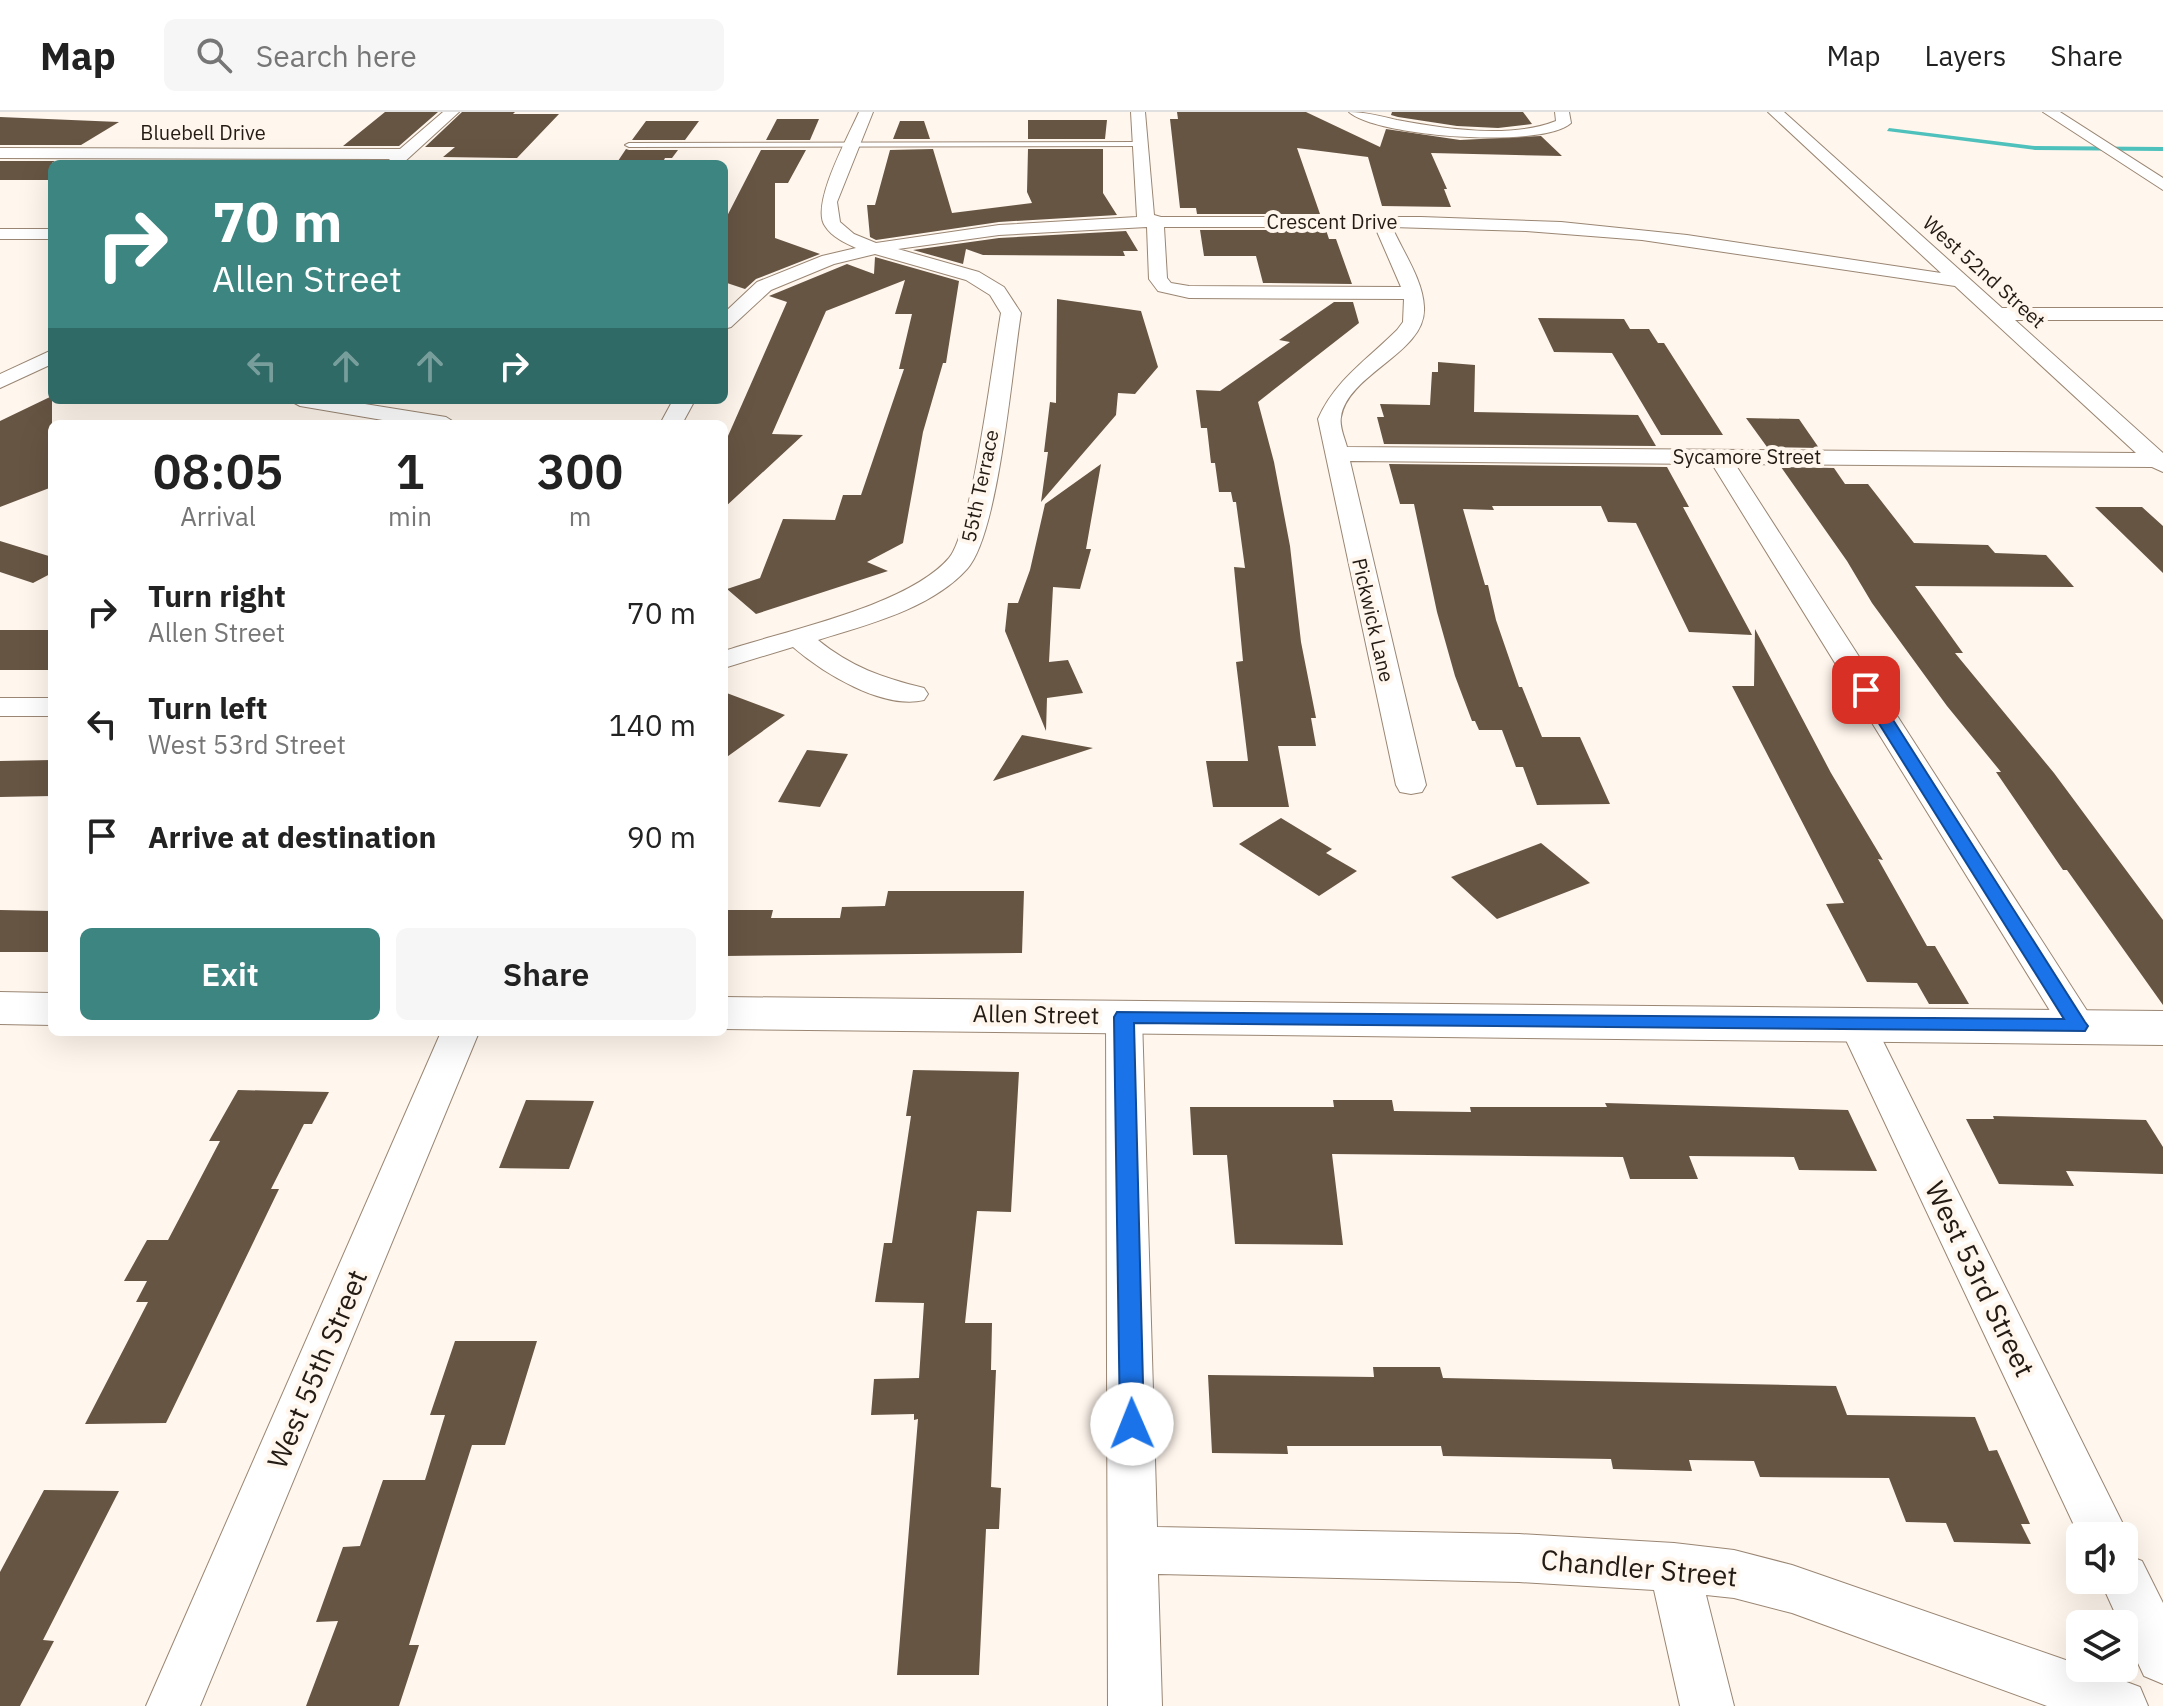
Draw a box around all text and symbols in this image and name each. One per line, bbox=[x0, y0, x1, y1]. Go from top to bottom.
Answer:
search box bbox=[164, 19, 724, 91]
text: Map bbox=[40, 31, 116, 80]
icon: search bbox=[192, 33, 236, 77]
text: Search here bbox=[256, 36, 417, 75]
text: Map bbox=[1826, 37, 1880, 74]
text: Layers bbox=[1924, 37, 2006, 74]
text: Share bbox=[2050, 37, 2123, 74]
street label: Bluebell Drive bbox=[140, 119, 266, 146]
text: 70 m bbox=[212, 185, 342, 257]
icon: right bbox=[80, 192, 184, 296]
street label: Crescent Drive bbox=[1267, 208, 1397, 235]
street label: West 52nd Street bbox=[1917, 209, 2051, 334]
text: Allen Street bbox=[212, 255, 402, 302]
icon: left bbox=[240, 344, 284, 388]
icon: ahead bbox=[324, 344, 368, 388]
icon: ahead bbox=[408, 344, 452, 388]
icon: right bbox=[492, 344, 536, 388]
street label: 55th Terrace bbox=[954, 427, 1005, 545]
text: 08:05 bbox=[153, 440, 283, 502]
text: 1 bbox=[396, 440, 424, 502]
text: 300 bbox=[537, 440, 623, 502]
street label: Sycamore Street bbox=[1673, 443, 1821, 470]
text: Arrival bbox=[180, 499, 256, 533]
text: min bbox=[388, 499, 432, 533]
text: m bbox=[569, 499, 591, 533]
street label: Pickwick Lane bbox=[1346, 555, 1401, 685]
text: Turn right bbox=[148, 576, 286, 615]
icon: right bbox=[80, 590, 124, 634]
text: 70 m bbox=[627, 593, 696, 632]
text: Allen Street bbox=[148, 615, 285, 649]
pin bbox=[1832, 656, 1900, 724]
icon: arrive bbox=[1844, 668, 1888, 712]
text: Turn left bbox=[148, 688, 267, 727]
icon: left bbox=[80, 702, 124, 746]
text: 140 m bbox=[609, 705, 696, 744]
text: West 53rd Street bbox=[148, 727, 346, 761]
icon: arrive bbox=[80, 814, 124, 858]
text: Arrive at destination bbox=[148, 817, 436, 856]
text: 90 m bbox=[627, 817, 696, 856]
button: Exit bbox=[80, 928, 380, 1020]
button: Share bbox=[396, 928, 696, 1020]
street label: Allen Street bbox=[972, 997, 1100, 1031]
street label: West 53rd Street bbox=[1917, 1175, 2044, 1383]
street label: West 55th Street bbox=[258, 1264, 375, 1474]
position arrow bbox=[1090, 1382, 1174, 1466]
map controls bbox=[2066, 1522, 2138, 1682]
button: sound bbox=[2066, 1522, 2138, 1594]
street label: Chandler Street bbox=[1539, 1540, 1739, 1595]
button: layers bbox=[2066, 1610, 2138, 1682]

